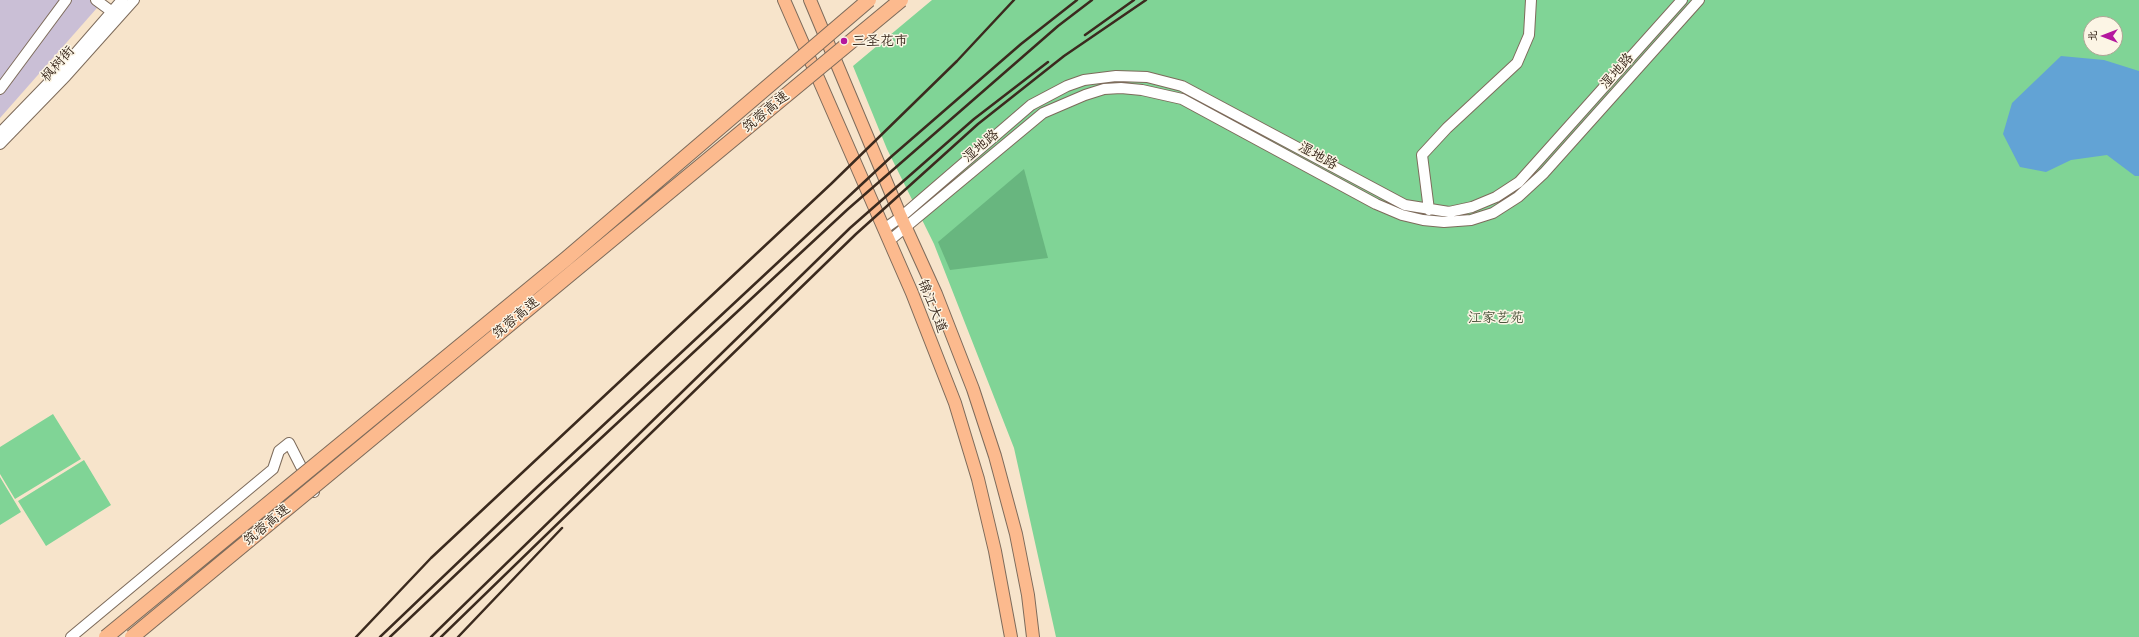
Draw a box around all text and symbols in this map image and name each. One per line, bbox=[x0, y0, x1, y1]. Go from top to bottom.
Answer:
north arrow bbox=[2083, 16, 2123, 56]
text: 北 bbox=[2083, 31, 2100, 42]
place label: 三圣花市 bbox=[852, 33, 908, 49]
marker: 三圣花市 bbox=[839, 36, 849, 46]
street label: 枫树街 bbox=[38, 43, 78, 85]
street label: 湿地路 bbox=[1597, 50, 1637, 92]
street label: 筑蓉高速 bbox=[739, 88, 793, 136]
street label: 湿地路 bbox=[960, 126, 1002, 166]
street label: 湿地路 bbox=[1296, 138, 1340, 174]
street label: 锦江大道 bbox=[914, 277, 950, 335]
street label: 筑蓉高速 bbox=[489, 294, 543, 342]
park label: 江家艺苑 bbox=[1468, 310, 1524, 326]
street label: 筑蓉高速 bbox=[240, 501, 294, 549]

